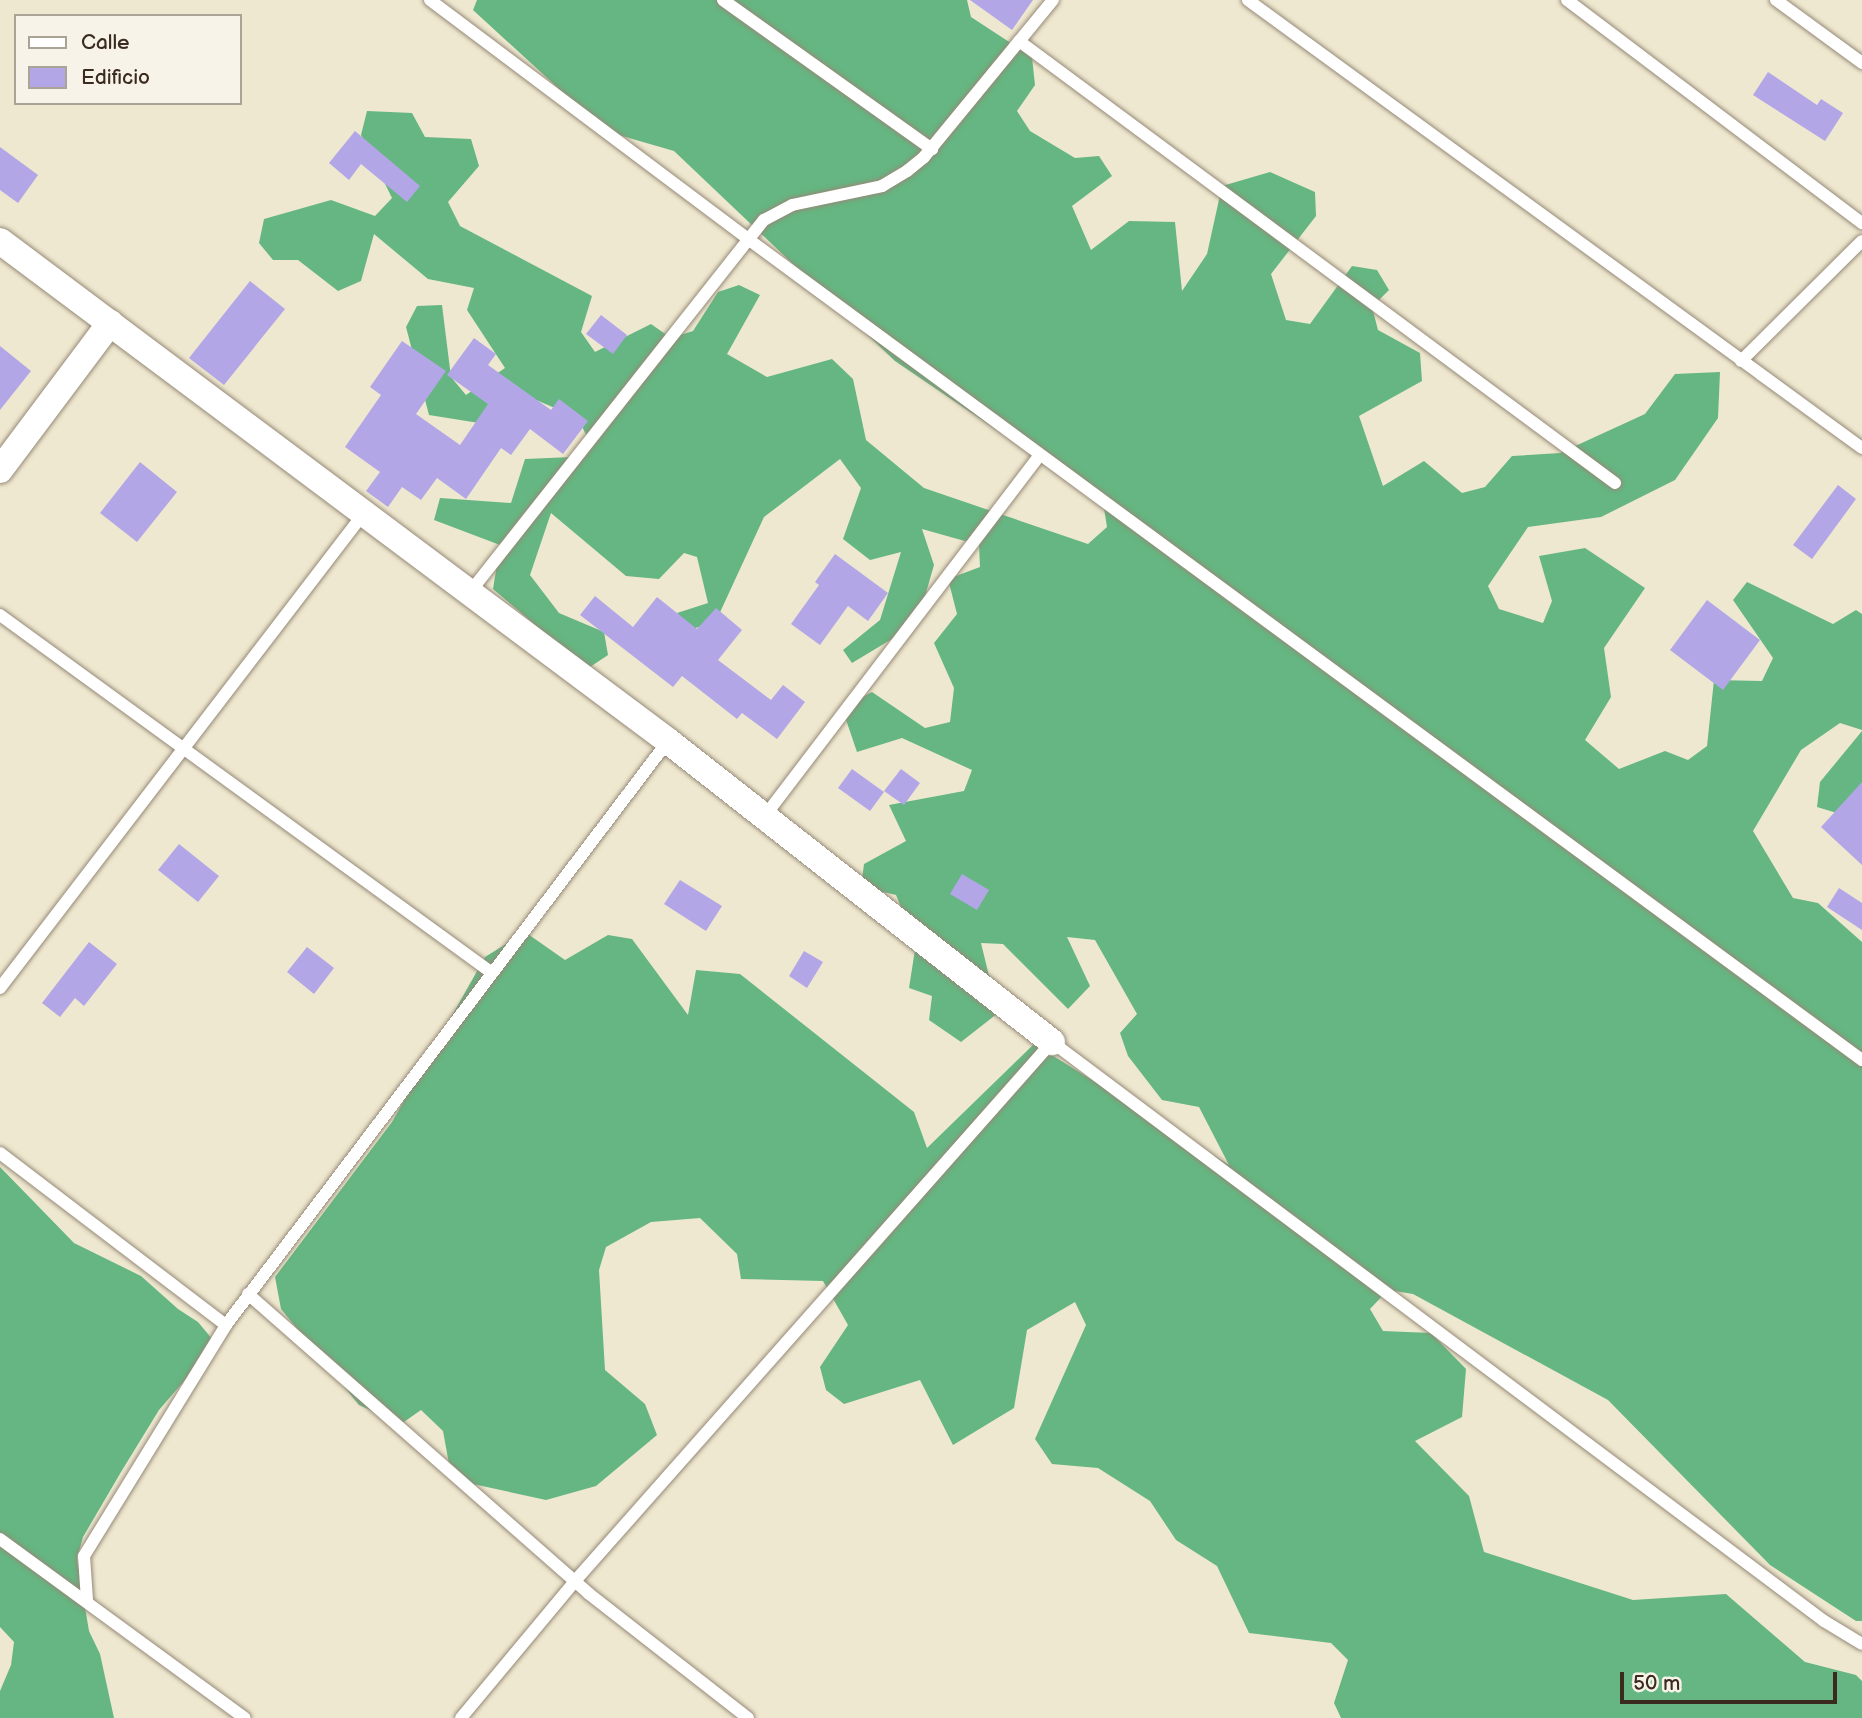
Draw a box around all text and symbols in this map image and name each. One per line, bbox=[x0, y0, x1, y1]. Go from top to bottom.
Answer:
legend bbox=[14, 14, 242, 105]
text: Calle bbox=[81, 30, 130, 55]
text: Edificio bbox=[81, 65, 150, 90]
scale bar bbox=[1624, 1658, 1841, 1702]
text: 50 m bbox=[1633, 1671, 1680, 1696]

